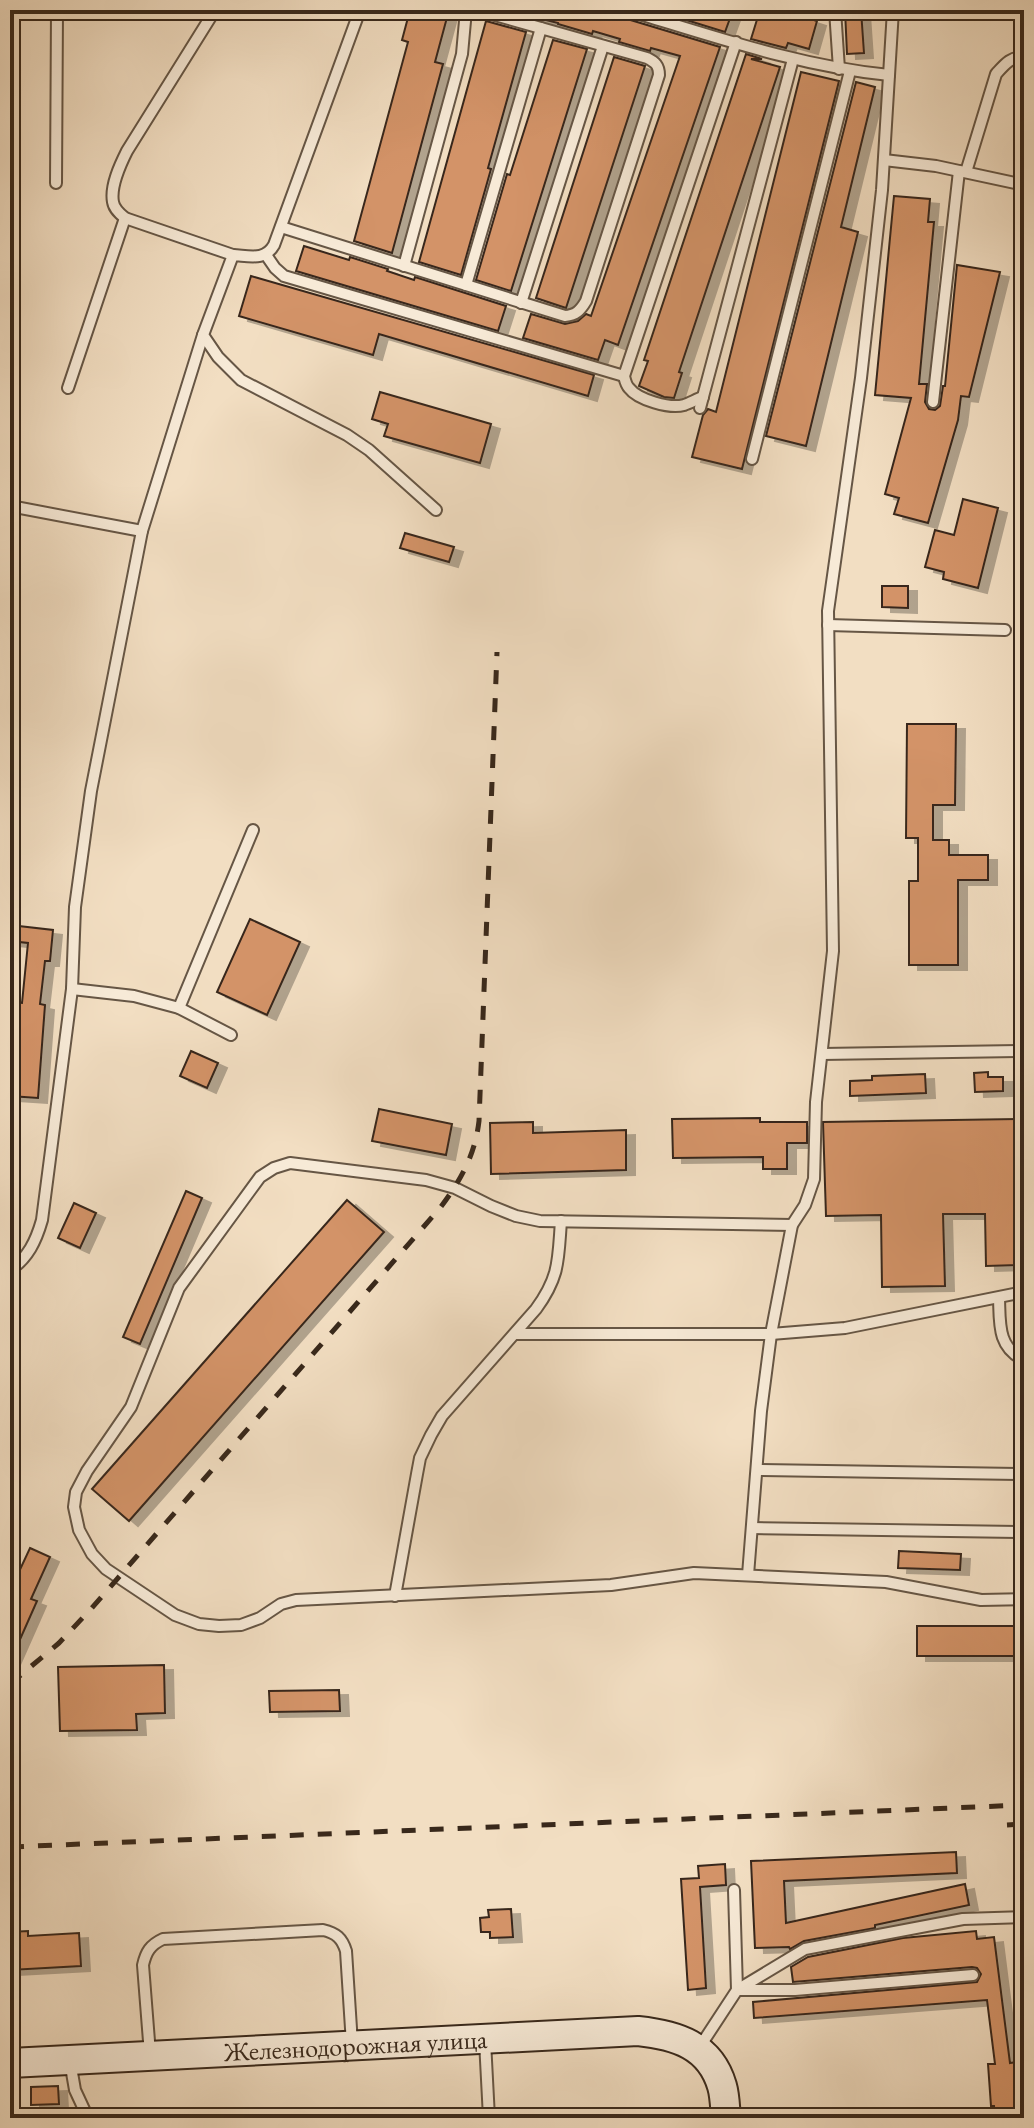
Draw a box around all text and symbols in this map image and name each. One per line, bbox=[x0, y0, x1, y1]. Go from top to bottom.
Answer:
street label: Железнодорожная улица bbox=[222, 2022, 489, 2069]

